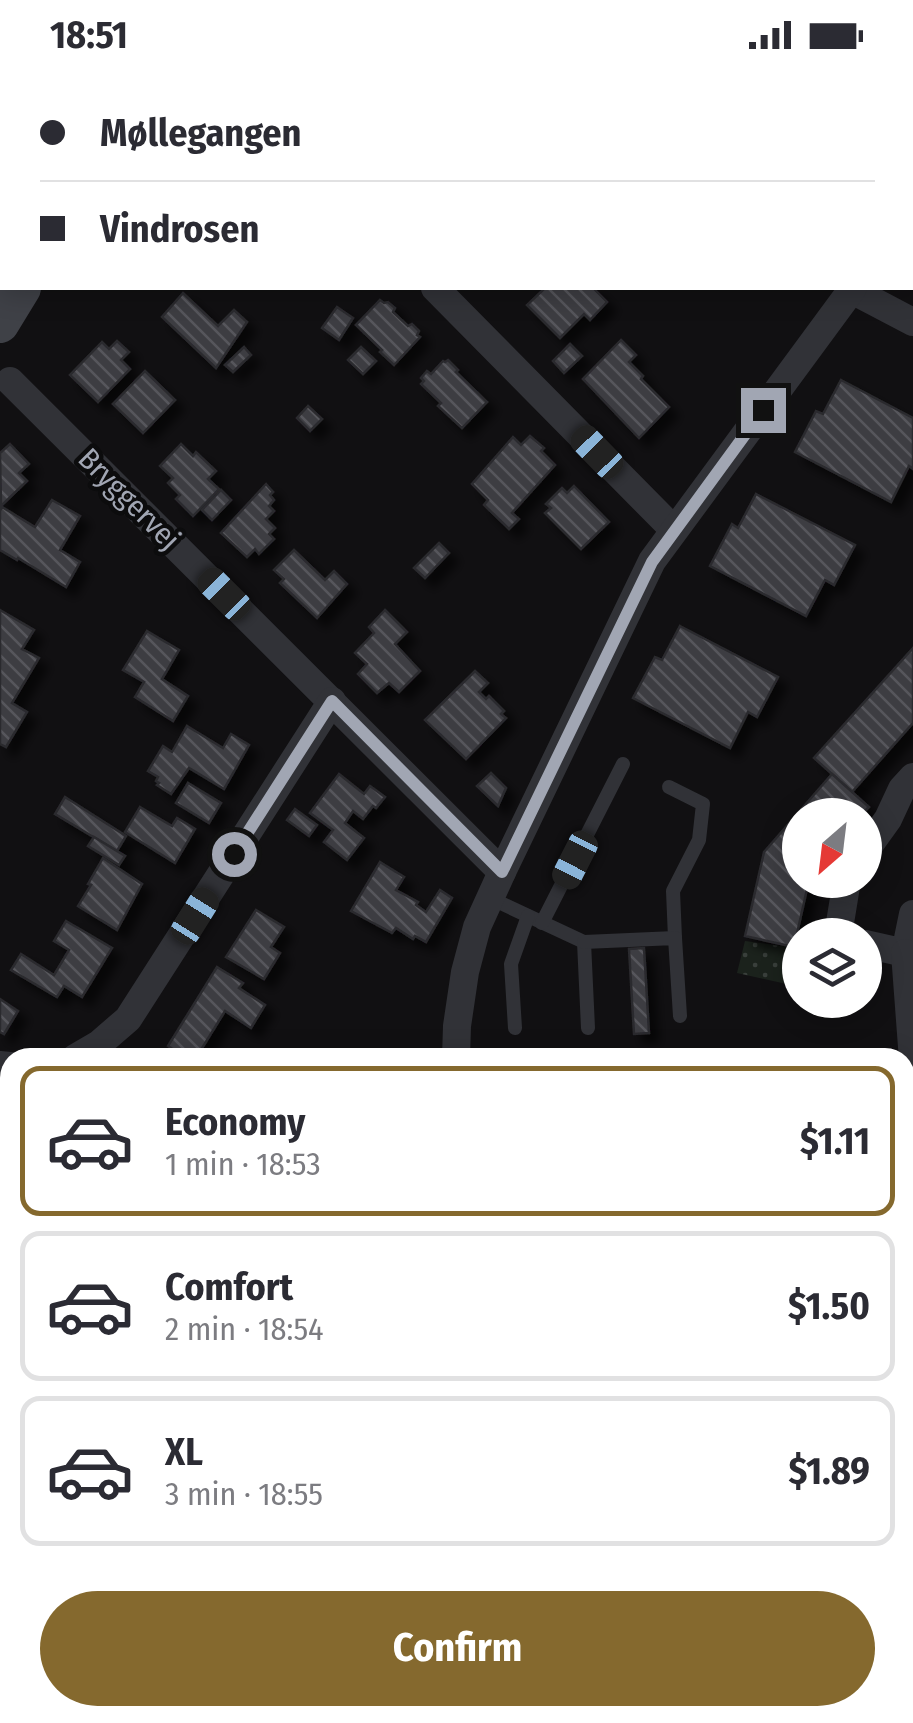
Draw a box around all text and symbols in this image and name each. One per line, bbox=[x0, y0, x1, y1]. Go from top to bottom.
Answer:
text: 18:51 bbox=[50, 12, 128, 58]
text: Møllegangen bbox=[100, 110, 302, 156]
text: Vindrosen bbox=[100, 206, 259, 252]
route end bbox=[741, 388, 786, 433]
car bbox=[565, 420, 629, 484]
street label: Bryggervej bbox=[71, 441, 187, 557]
car bbox=[192, 562, 256, 626]
north arrow bbox=[782, 798, 882, 898]
map controls bbox=[782, 798, 882, 1018]
car bbox=[548, 826, 602, 894]
route start bbox=[212, 832, 257, 877]
car bbox=[166, 883, 224, 949]
button: layers bbox=[782, 918, 882, 1018]
icon: car bbox=[45, 1096, 135, 1186]
text: Economy bbox=[165, 1099, 305, 1145]
text: $1.11 bbox=[800, 1118, 870, 1164]
text: 1 min · 18:53 bbox=[165, 1145, 321, 1183]
icon: car bbox=[45, 1261, 135, 1351]
text: Comfort bbox=[165, 1264, 293, 1310]
text: $1.50 bbox=[788, 1283, 870, 1329]
text: 2 min · 18:54 bbox=[165, 1310, 324, 1348]
icon: car bbox=[45, 1426, 135, 1516]
text: XL bbox=[165, 1429, 203, 1475]
text: $1.89 bbox=[788, 1448, 870, 1494]
text: 3 min · 18:55 bbox=[165, 1475, 323, 1513]
button: Confirm bbox=[40, 1591, 875, 1706]

